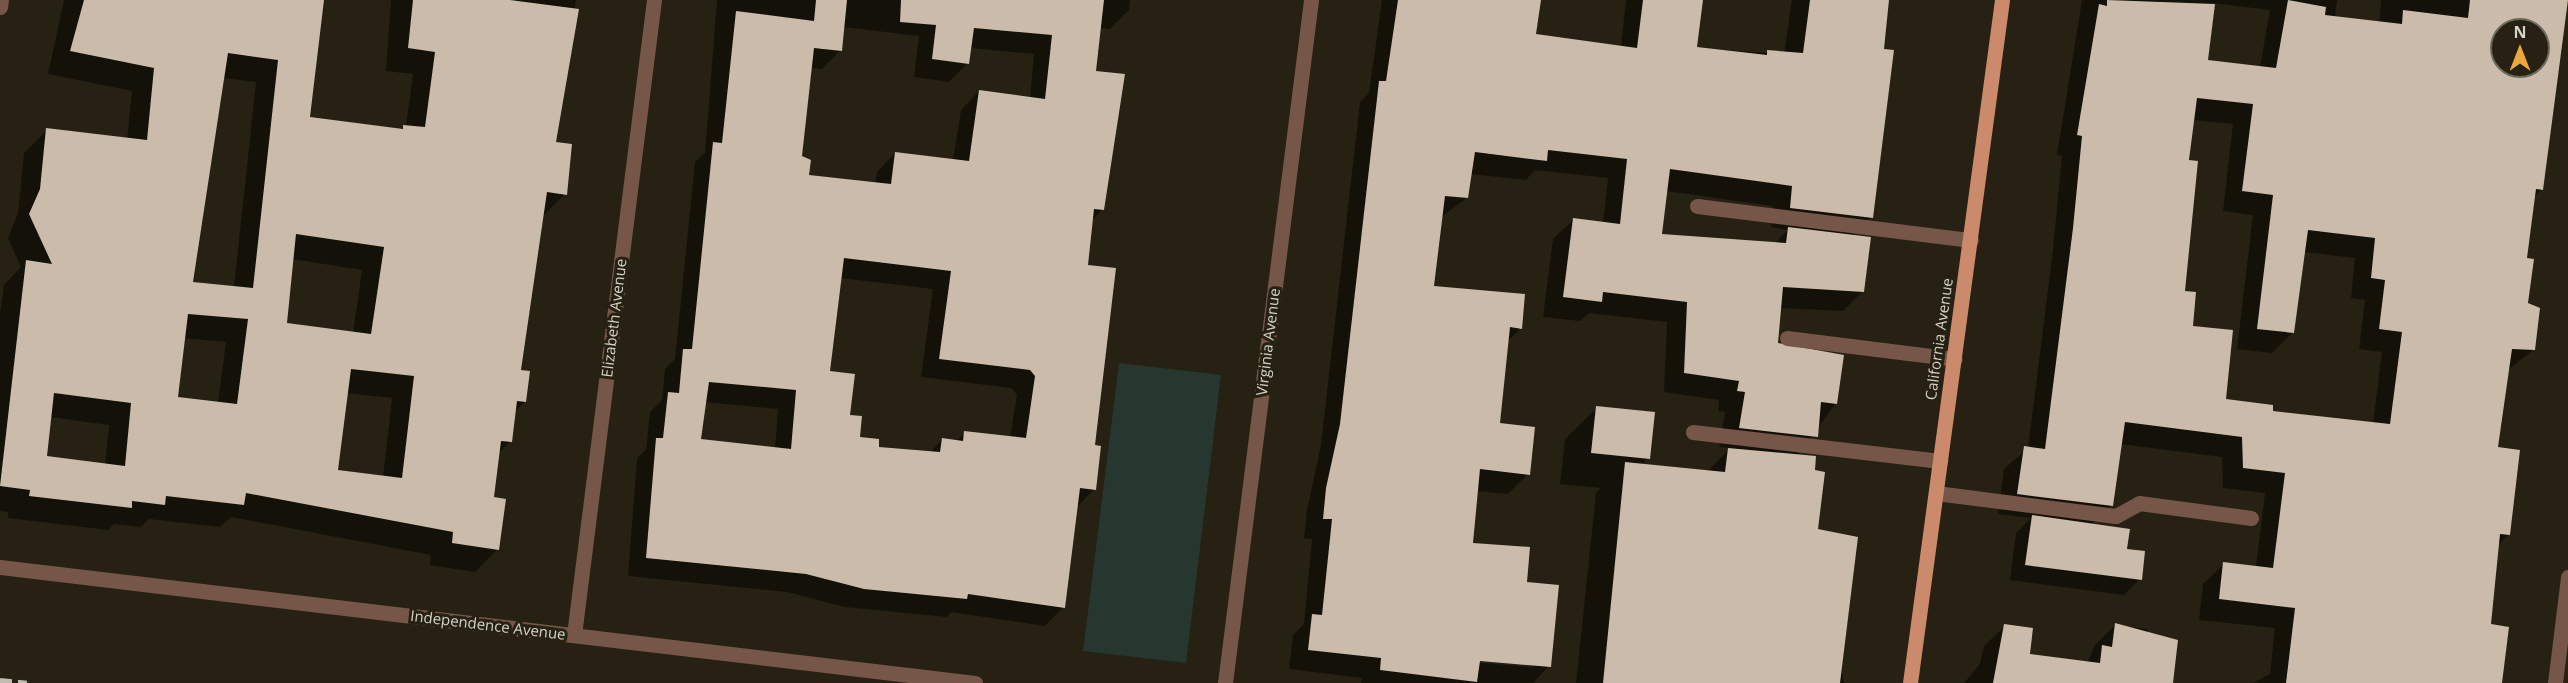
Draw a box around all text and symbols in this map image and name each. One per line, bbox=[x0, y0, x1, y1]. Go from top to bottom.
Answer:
north arrow bbox=[2490, 18, 2550, 78]
text: N bbox=[2513, 21, 2527, 43]
street label: Elizabeth Avenue bbox=[598, 258, 630, 378]
street label: California Avenue bbox=[1922, 277, 1956, 401]
street label: Virginia Avenue bbox=[1252, 287, 1284, 397]
street label: Independence Avenue bbox=[409, 607, 567, 643]

